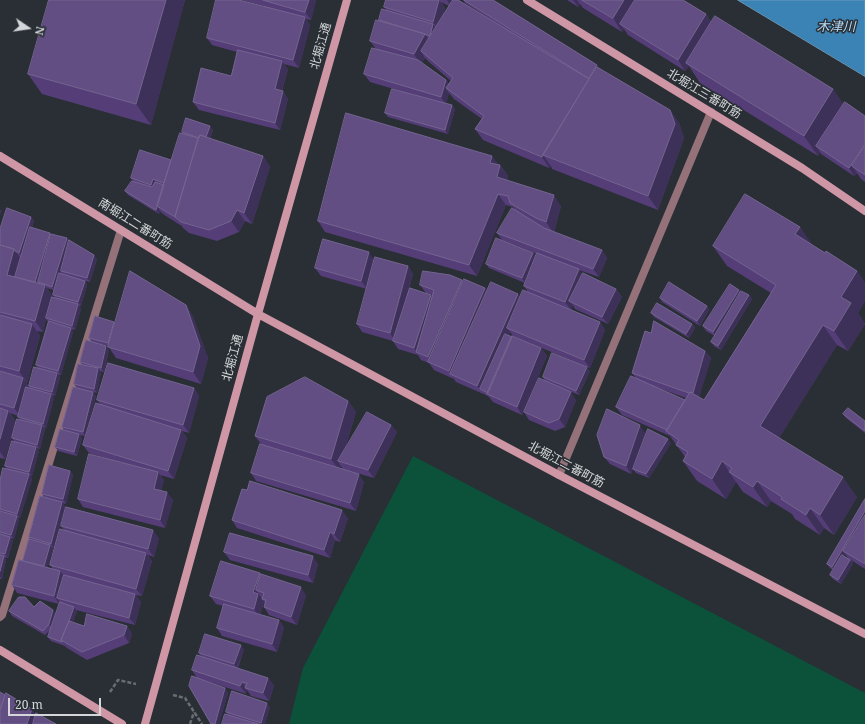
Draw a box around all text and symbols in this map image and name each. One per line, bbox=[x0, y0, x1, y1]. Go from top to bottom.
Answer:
north arrow bbox=[8, 8, 48, 48]
water label: 木津川 bbox=[817, 19, 855, 35]
street label: 北堀江通 bbox=[307, 21, 335, 71]
text: N bbox=[32, 25, 48, 37]
street label: 北堀江三番町筋 bbox=[664, 66, 744, 122]
street label: 南堀江二番町筋 bbox=[96, 196, 174, 252]
street label: 北堀江通 bbox=[220, 333, 246, 383]
street label: 北堀江二番町筋 bbox=[526, 439, 606, 491]
scale bar bbox=[10, 690, 103, 716]
text: 20 m bbox=[15, 696, 43, 713]

